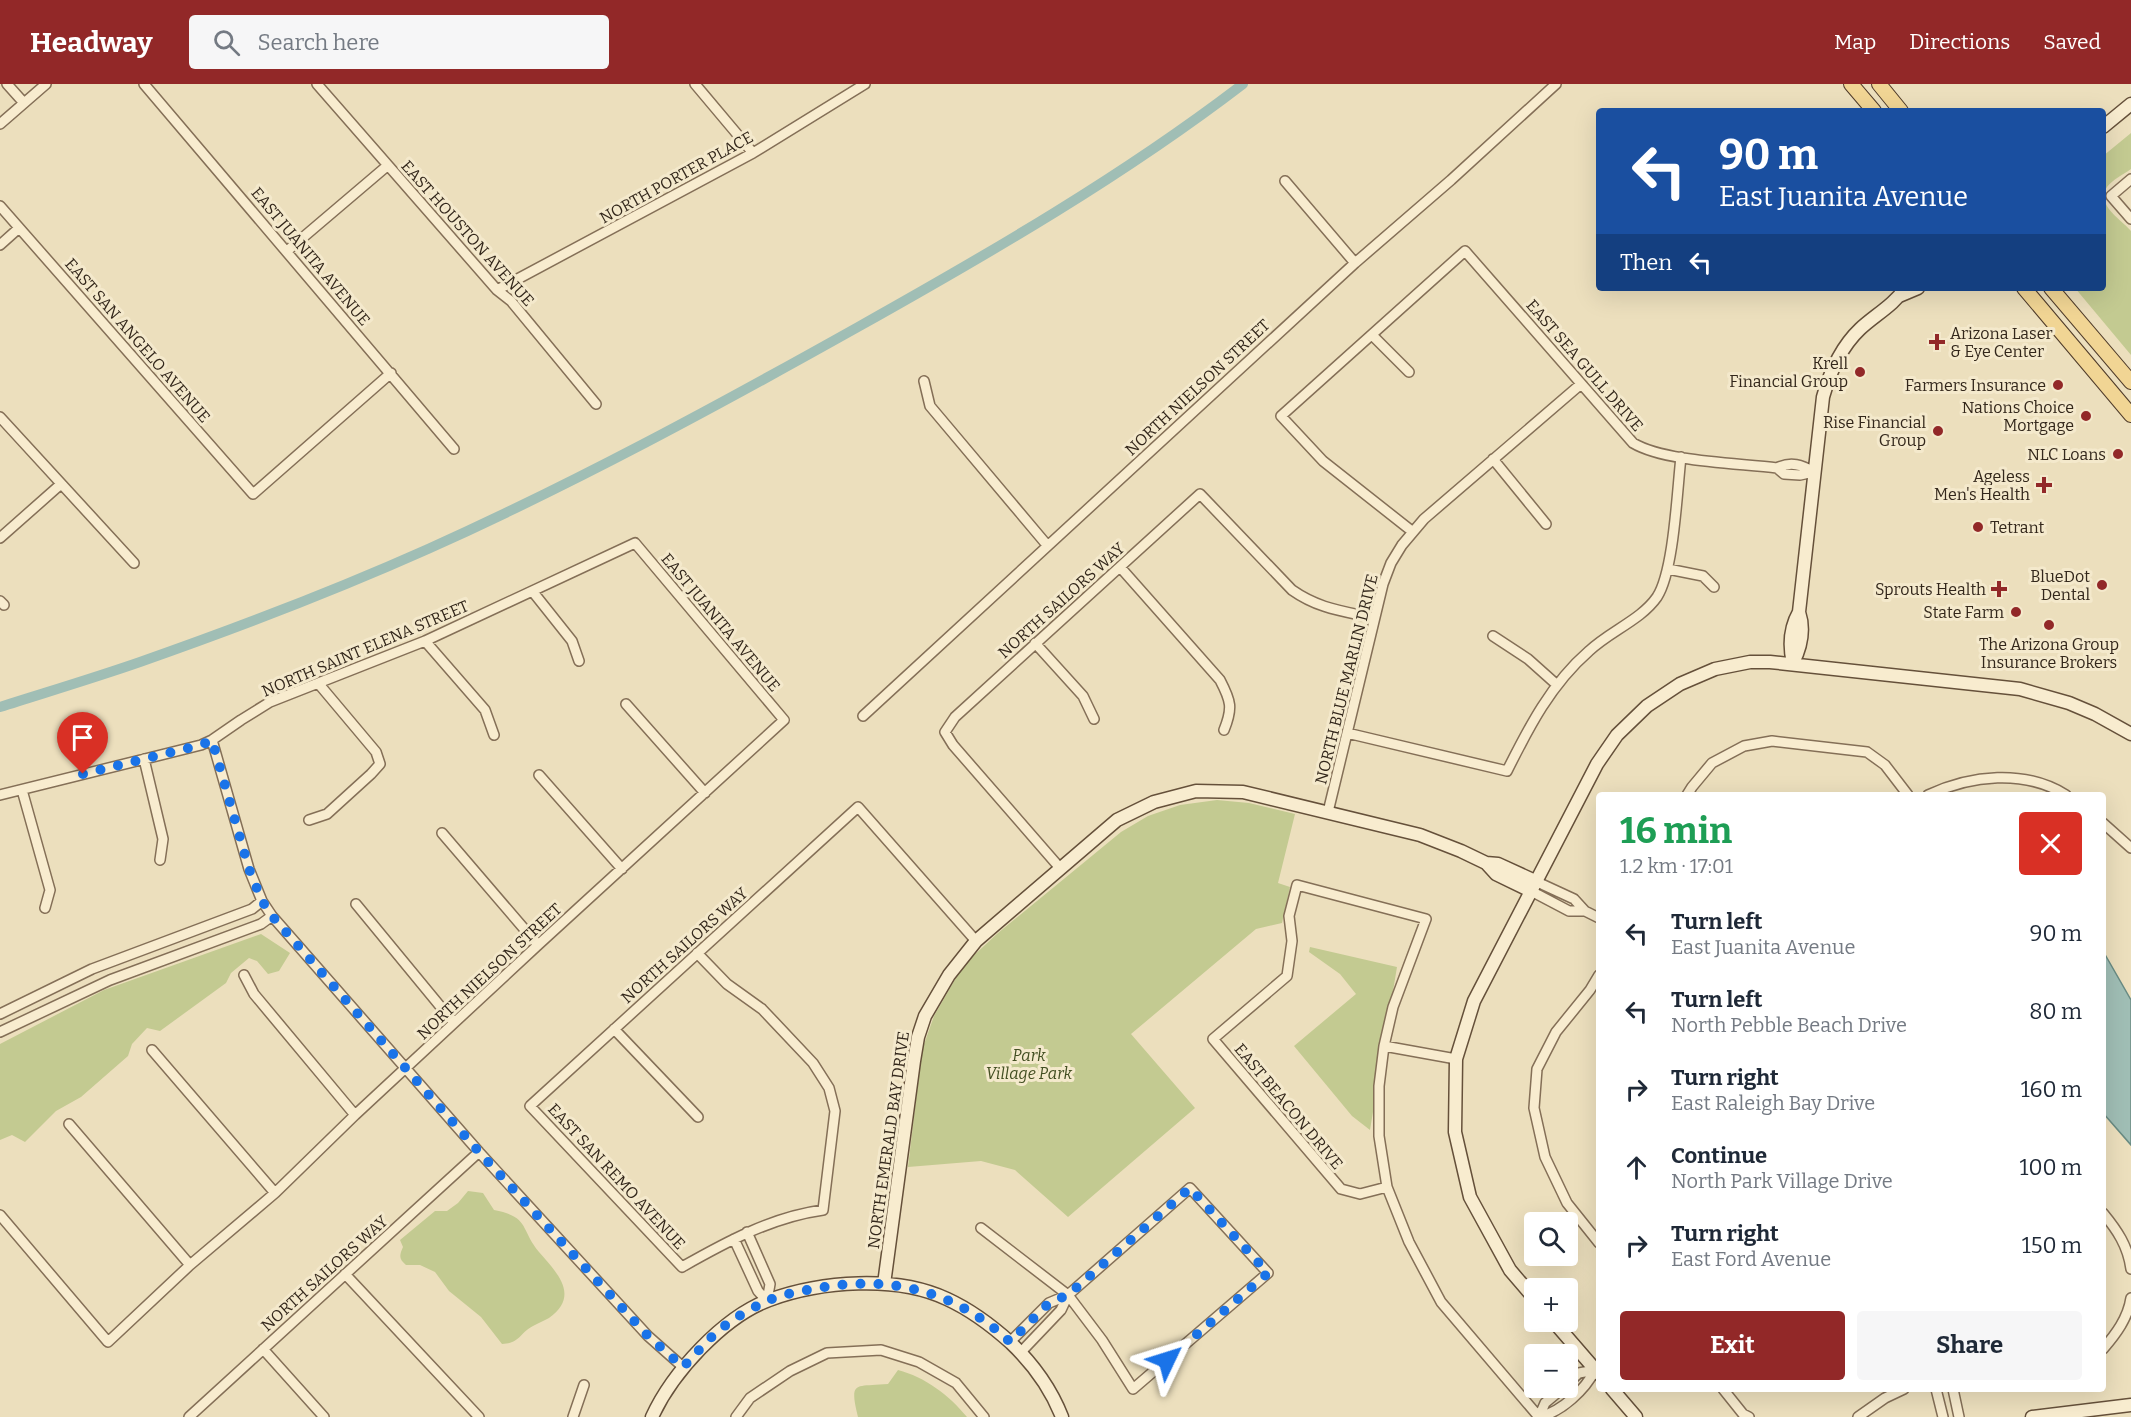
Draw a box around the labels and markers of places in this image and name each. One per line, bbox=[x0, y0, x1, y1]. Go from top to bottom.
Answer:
place label: Arizona Laser & Eye Center bbox=[1950, 324, 2053, 361]
marker: Arizona Laser & Eye Center bbox=[1928, 333, 1946, 351]
place label: Krell Financial Group bbox=[1729, 354, 1848, 391]
marker: Krell Financial Group bbox=[1853, 365, 1867, 379]
place label: Farmers Insurance bbox=[1905, 376, 2046, 395]
marker: Farmers Insurance bbox=[2051, 378, 2065, 392]
place label: Nations Choice Mortgage bbox=[1962, 398, 2074, 435]
marker: Nations Choice Mortgage bbox=[2079, 409, 2093, 423]
place label: Rise Financial Group bbox=[1823, 413, 1926, 450]
marker: Rise Financial Group bbox=[1931, 424, 1945, 438]
place label: NLC Loans bbox=[2027, 445, 2106, 464]
marker: NLC Loans bbox=[2111, 447, 2125, 461]
place label: Ageless Men's Health bbox=[1934, 467, 2030, 504]
marker: Ageless Men's Health bbox=[2035, 476, 2053, 494]
place label: Tetrant bbox=[1990, 518, 2045, 537]
marker: Tetrant bbox=[1971, 520, 1985, 534]
place label: BlueDot Dental bbox=[2030, 567, 2090, 604]
marker: BlueDot Dental bbox=[2095, 578, 2109, 592]
place label: Sprouts Health bbox=[1875, 580, 1986, 599]
marker: Sprouts Health bbox=[1990, 580, 2008, 598]
place label: State Farm bbox=[1923, 603, 2004, 622]
marker: State Farm bbox=[2009, 605, 2023, 619]
marker: The Arizona Group Insurance Brokers bbox=[2042, 618, 2056, 632]
place label: The Arizona Group Insurance Brokers bbox=[1979, 635, 2119, 672]
pin bbox=[57, 712, 108, 774]

